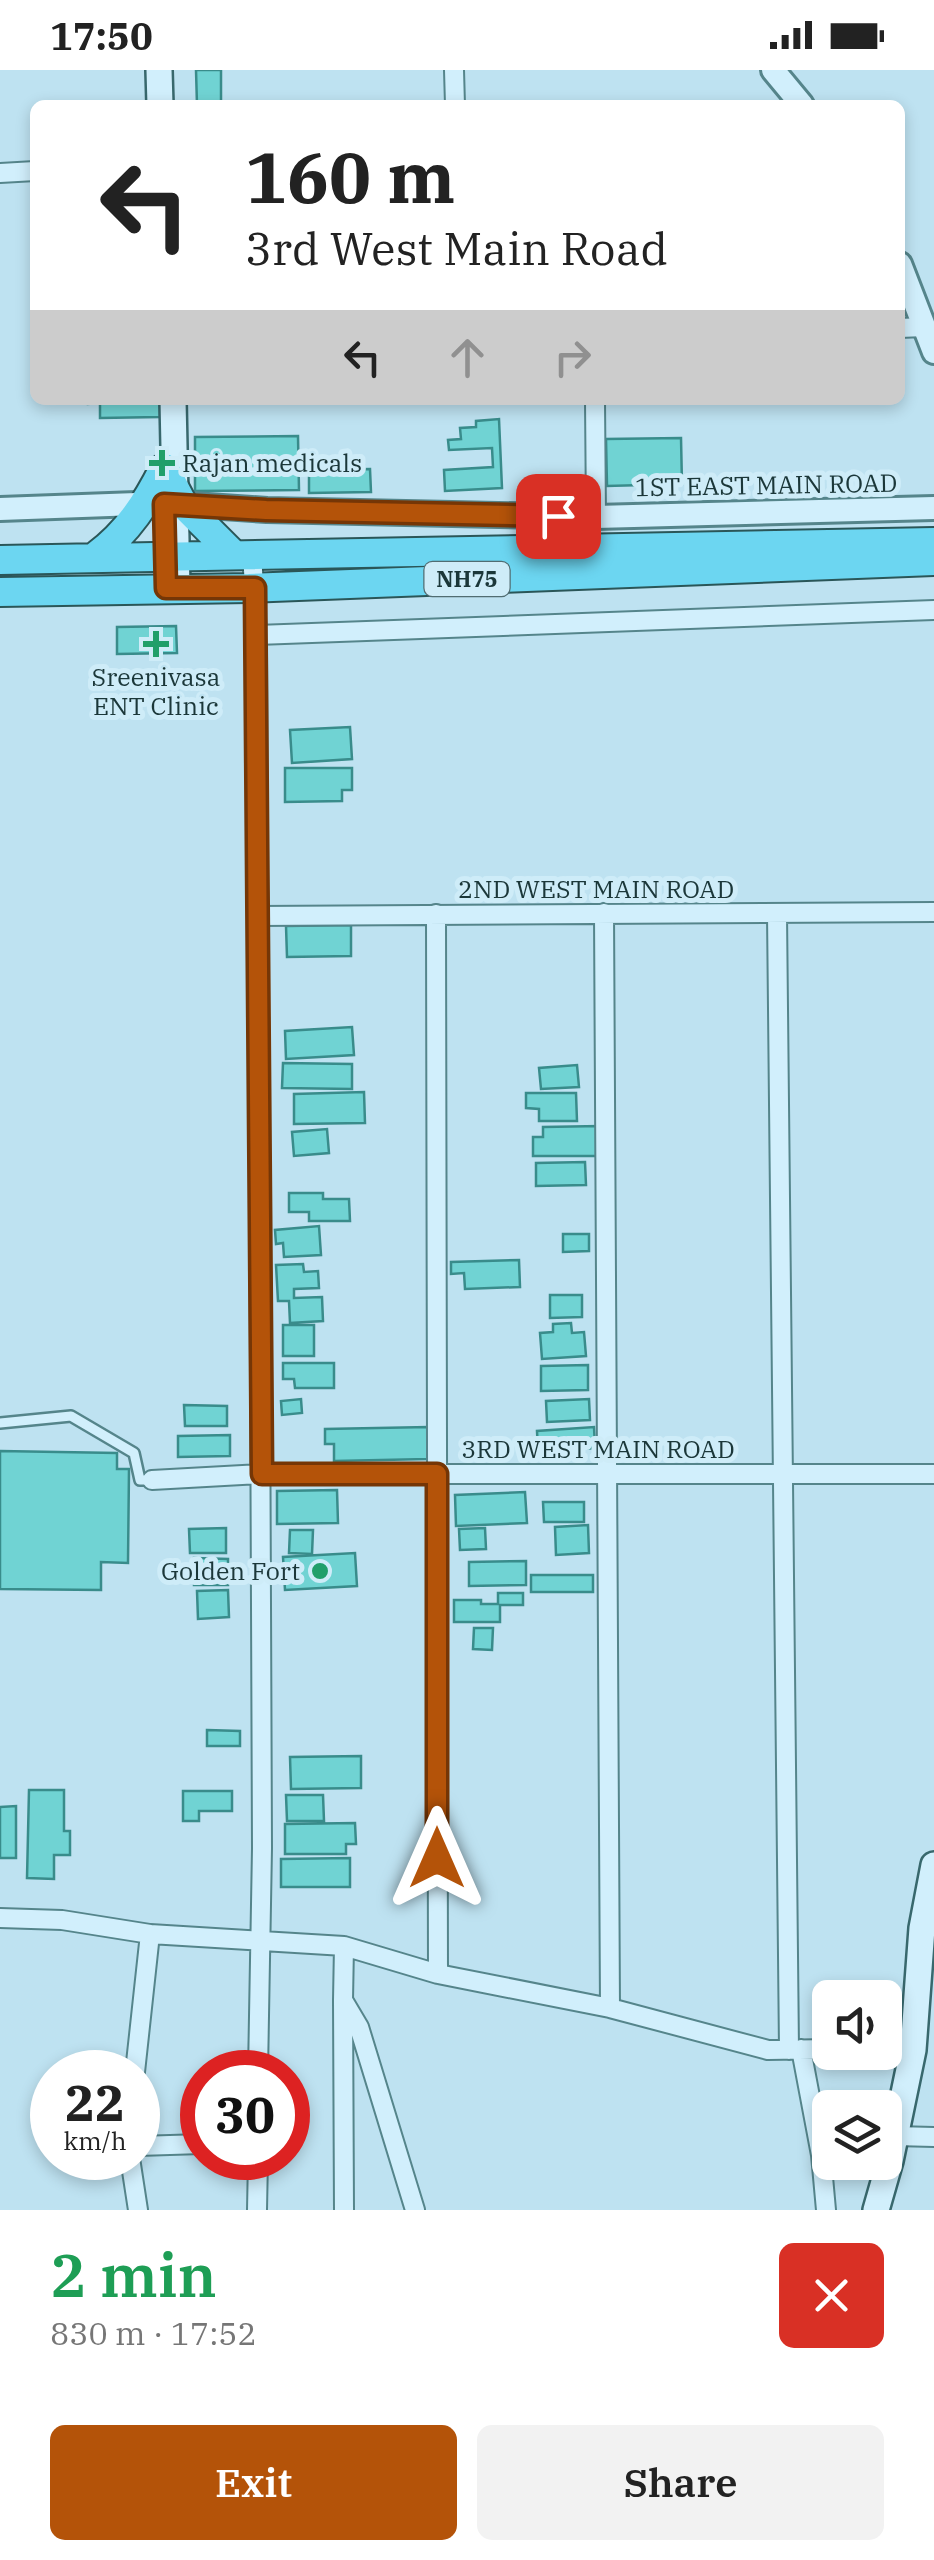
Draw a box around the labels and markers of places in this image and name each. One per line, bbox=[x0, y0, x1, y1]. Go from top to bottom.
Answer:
place label: Rajan medicals bbox=[182, 446, 362, 479]
marker: Rajan medicals bbox=[151, 452, 173, 474]
pin bbox=[516, 474, 601, 559]
marker: Sreenivasa ENT Clinic bbox=[143, 631, 169, 657]
place label: Sreenivasa ENT Clinic bbox=[92, 660, 220, 722]
place label: Golden Fort bbox=[161, 1554, 300, 1587]
marker: Golden Fort bbox=[309, 1560, 331, 1582]

